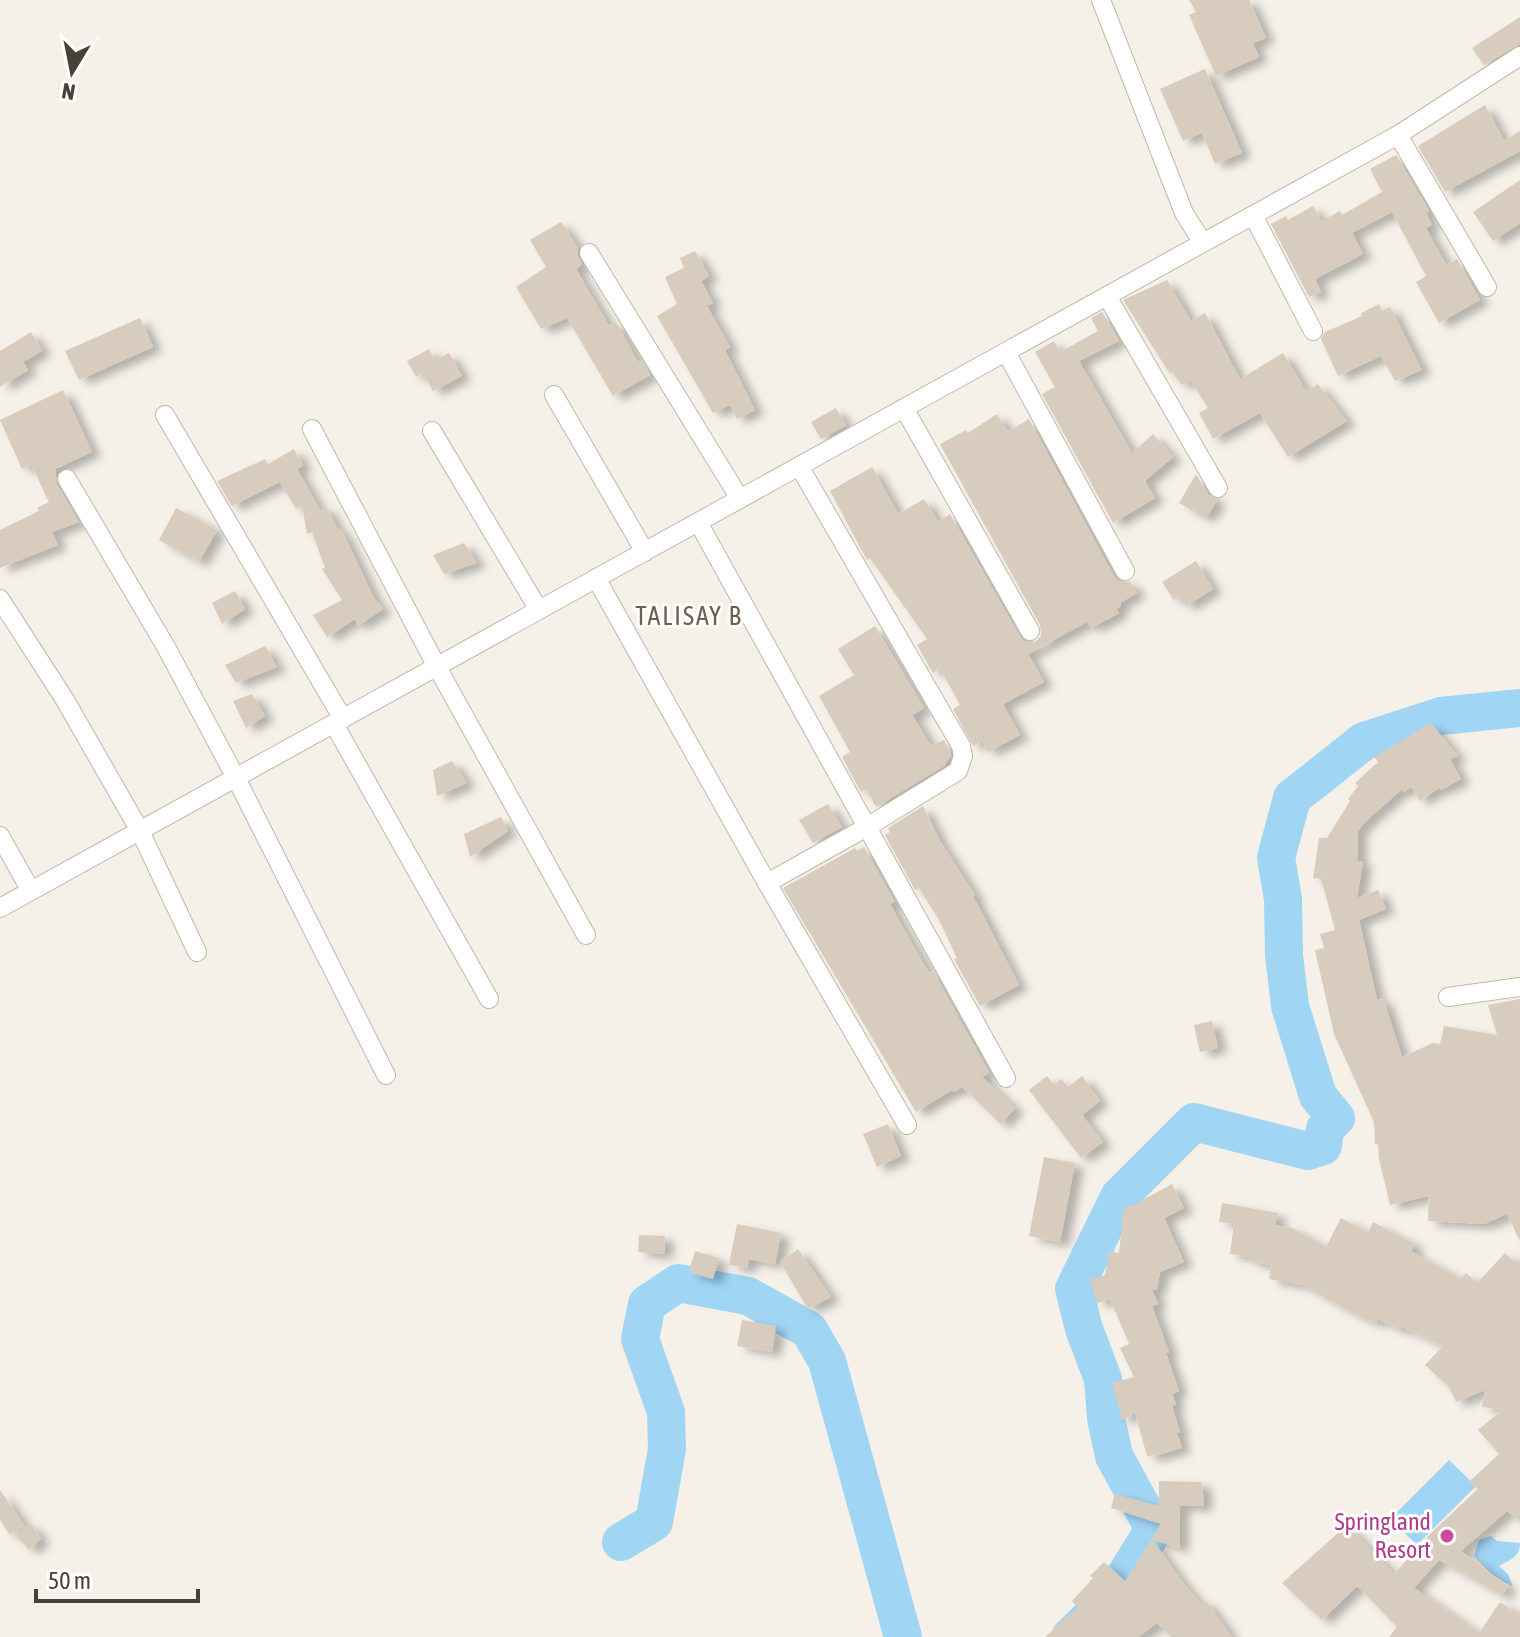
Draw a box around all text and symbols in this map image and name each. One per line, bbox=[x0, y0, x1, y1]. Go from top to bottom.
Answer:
north arrow bbox=[32, 32, 112, 112]
text: N bbox=[60, 78, 77, 106]
district label: TALISAY B bbox=[635, 601, 743, 631]
place label: Springland Resort bbox=[1334, 1508, 1431, 1563]
marker: Springland Resort bbox=[1438, 1527, 1456, 1545]
scale bar bbox=[36, 1553, 198, 1603]
text: 50 m bbox=[48, 1567, 91, 1594]

